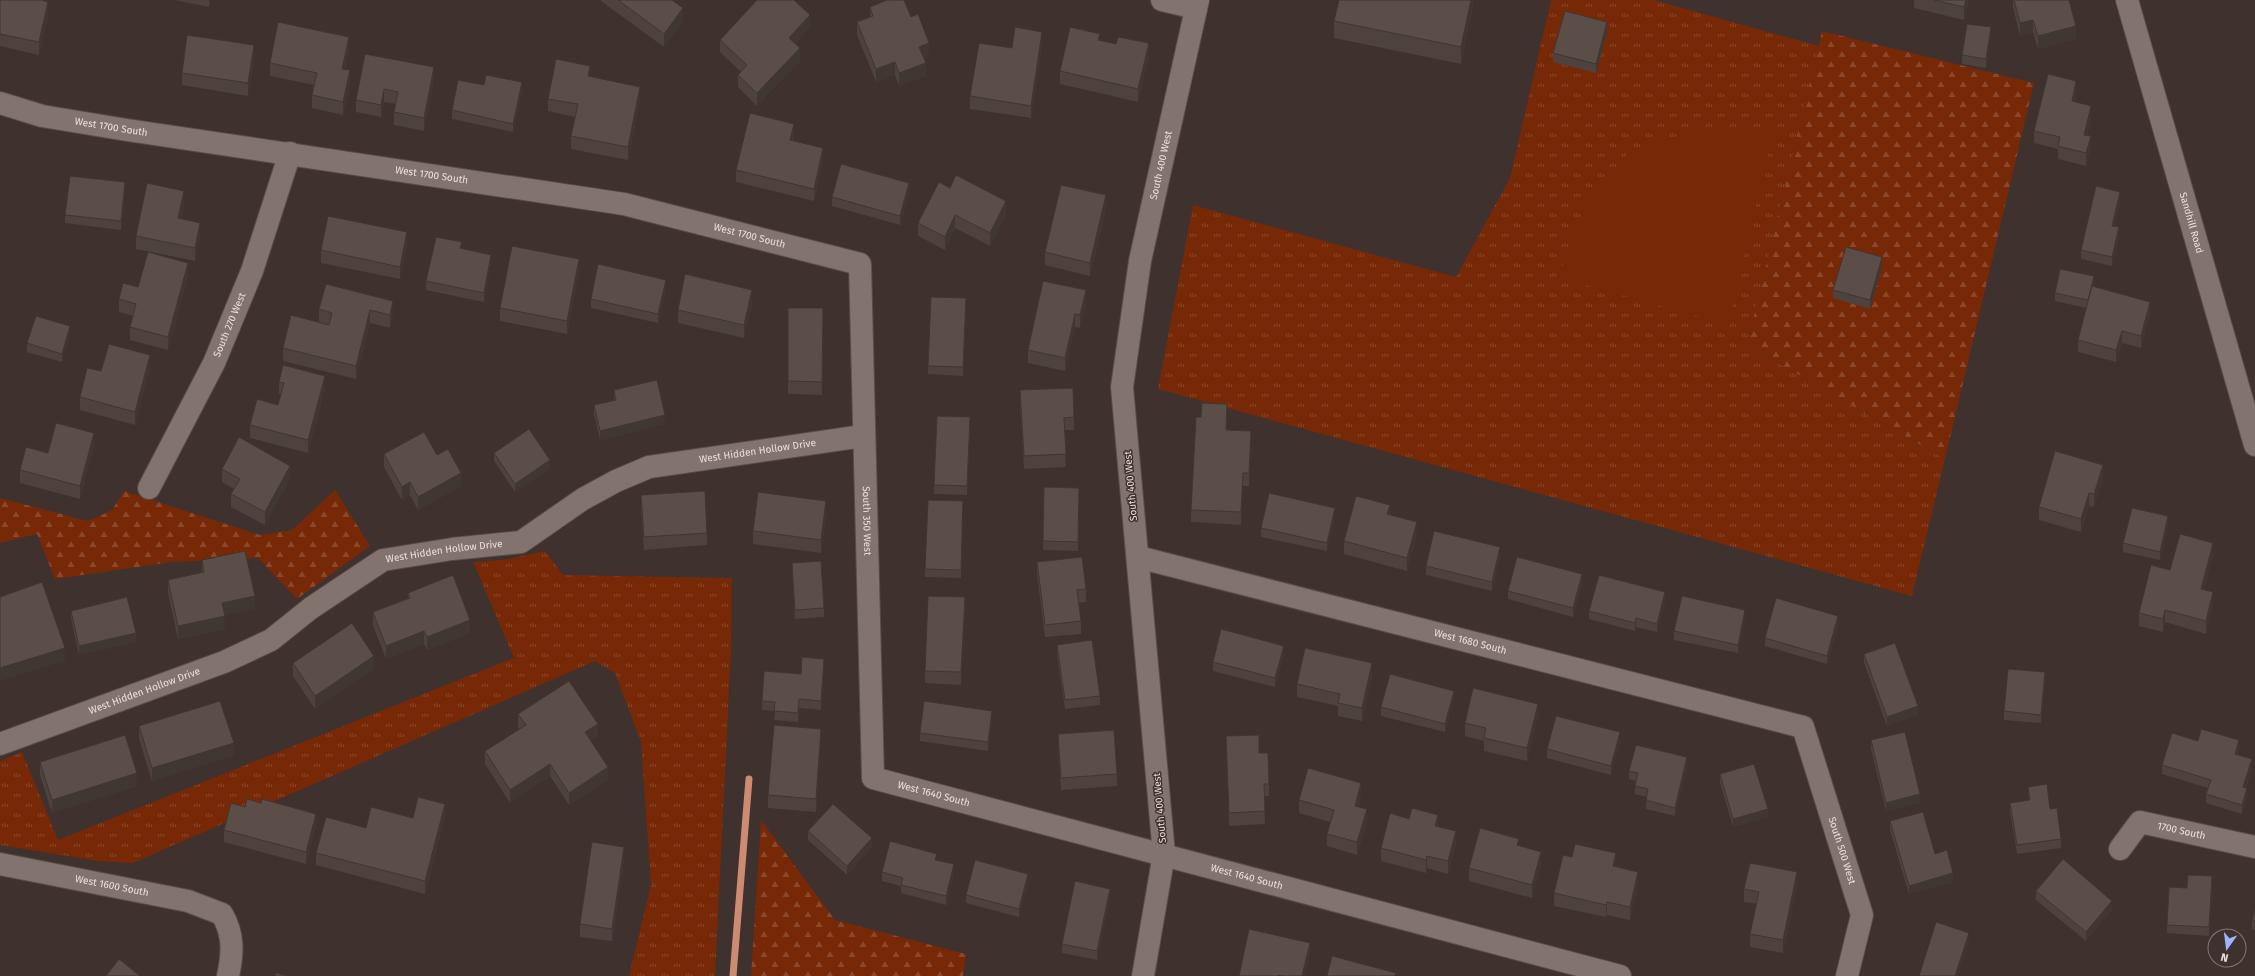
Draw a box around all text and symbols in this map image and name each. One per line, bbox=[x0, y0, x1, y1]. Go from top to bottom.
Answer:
street label: West 1700 South bbox=[74, 115, 148, 139]
street label: South 400 West bbox=[1148, 129, 1175, 201]
street label: West 1700 South bbox=[394, 164, 469, 187]
street label: Sandhill Road bbox=[2177, 191, 2206, 255]
street label: West 1700 South bbox=[712, 221, 787, 251]
street label: South 270 West bbox=[211, 291, 248, 359]
street label: West Hidden Hollow Drive bbox=[698, 437, 817, 466]
street label: South 400 West bbox=[1122, 450, 1140, 522]
street label: South 350 West bbox=[860, 486, 873, 556]
street label: West Hidden Hollow Drive bbox=[385, 538, 503, 565]
street label: West 1680 South bbox=[1433, 627, 1508, 657]
street label: West Hidden Hollow Drive bbox=[87, 665, 202, 717]
street label: South 400 West bbox=[1151, 772, 1169, 844]
street label: West 1640 South bbox=[896, 779, 971, 809]
street label: South 500 West bbox=[1826, 815, 1858, 886]
street label: 1700 South bbox=[2156, 820, 2207, 842]
street label: West 1640 South bbox=[1209, 862, 1284, 892]
street label: West 1600 South bbox=[74, 873, 150, 899]
north arrow bbox=[2207, 928, 2247, 968]
text: N bbox=[2220, 950, 2230, 964]

